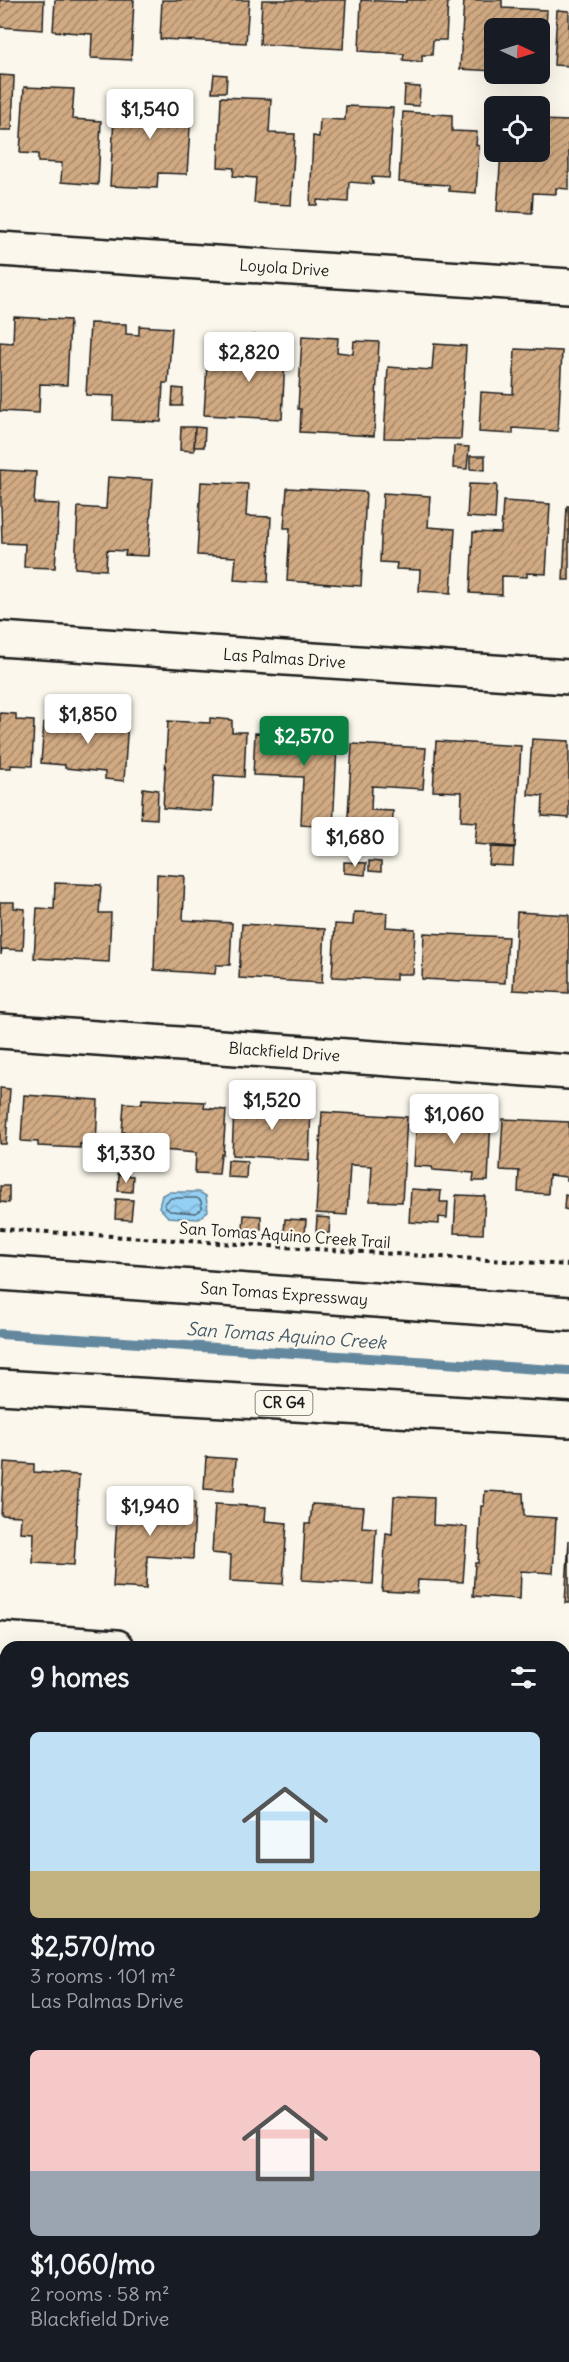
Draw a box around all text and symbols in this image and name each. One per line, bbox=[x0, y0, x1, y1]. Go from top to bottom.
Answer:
north arrow bbox=[484, 18, 550, 84]
map controls bbox=[484, 18, 550, 162]
pin: $1,540 bbox=[101, 89, 199, 140]
text: $1,540 bbox=[120, 96, 180, 121]
button: locate bbox=[484, 96, 550, 162]
street label: Loyola Drive bbox=[239, 255, 330, 280]
pin: $2,820 bbox=[200, 332, 298, 383]
text: $2,820 bbox=[218, 339, 280, 364]
street label: Las Palmas Drive bbox=[222, 644, 346, 672]
pin: $1,850 bbox=[39, 694, 137, 745]
text: $1,850 bbox=[58, 701, 118, 726]
pin: $2,570 bbox=[255, 716, 353, 767]
text: $2,570 bbox=[274, 723, 334, 748]
pin: $1,680 bbox=[306, 817, 404, 868]
text: $1,680 bbox=[325, 824, 385, 849]
street label: Blackfield Drive bbox=[228, 1037, 341, 1065]
pin: $1,520 bbox=[223, 1080, 321, 1131]
text: $1,520 bbox=[243, 1087, 301, 1112]
pin: $1,060 bbox=[405, 1094, 503, 1145]
text: $1,060 bbox=[424, 1101, 484, 1126]
pin: $1,330 bbox=[77, 1133, 175, 1184]
text: $1,330 bbox=[97, 1140, 155, 1165]
street label: San Tomas Aquino Creek Trail bbox=[179, 1218, 391, 1252]
street label: San Tomas Expressway bbox=[200, 1277, 369, 1309]
water label: San Tomas Aquino Creek bbox=[186, 1317, 388, 1354]
road number: CR G4 bbox=[256, 1391, 312, 1415]
pin: $1,940 bbox=[101, 1486, 199, 1537]
text: $1,940 bbox=[120, 1493, 180, 1518]
text: 9 homes bbox=[30, 1661, 129, 1694]
icon: filters bbox=[507, 1661, 540, 1694]
icon: home bbox=[231, 1771, 339, 1879]
text: $2,570/mo bbox=[30, 1930, 155, 1963]
text: 3 rooms · 101 m² bbox=[30, 1963, 176, 1988]
text: Las Palmas Drive bbox=[30, 1988, 184, 2013]
icon: home bbox=[231, 2089, 339, 2197]
text: $1,060/mo bbox=[30, 2248, 155, 2281]
text: 2 rooms · 58 m² bbox=[30, 2281, 170, 2306]
text: Blackfield Drive bbox=[30, 2306, 169, 2331]

